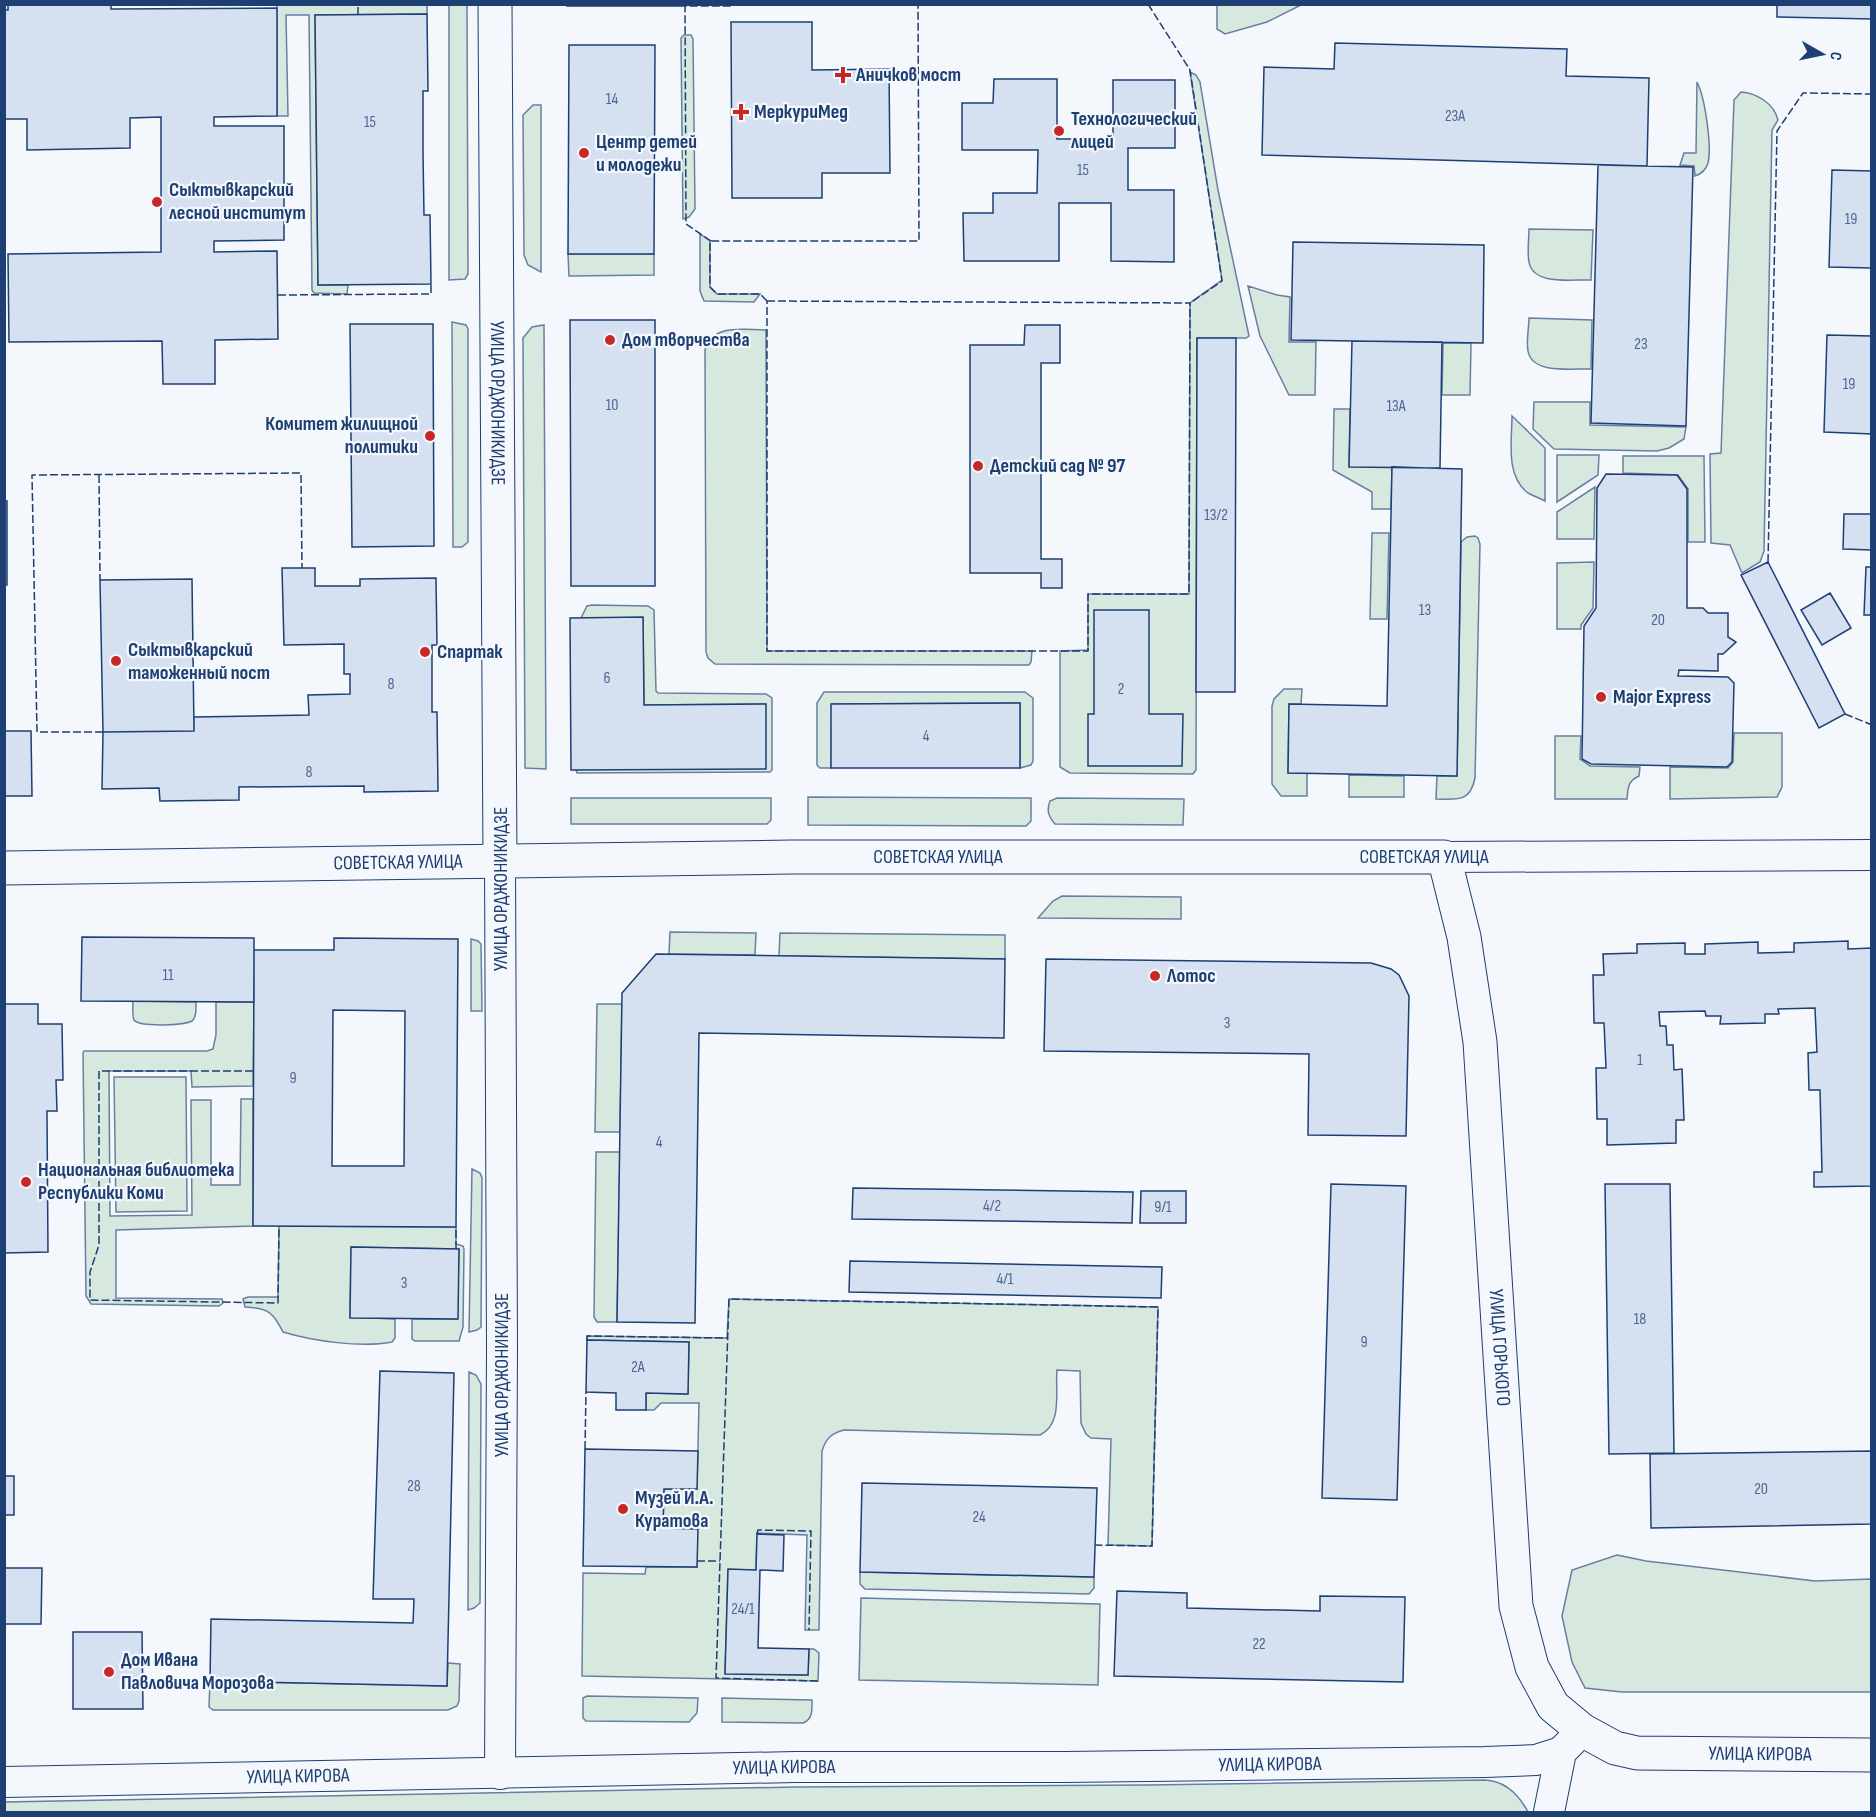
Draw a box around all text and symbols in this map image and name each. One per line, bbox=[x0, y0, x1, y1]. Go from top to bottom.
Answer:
north arrow bbox=[1792, 24, 1852, 84]
text: С bbox=[1825, 51, 1845, 62]
place label: Аничков мост bbox=[855, 63, 961, 87]
marker: Аничков мост bbox=[834, 66, 852, 84]
house number: 14 bbox=[606, 90, 618, 109]
place label: МеркуриМед bbox=[754, 100, 848, 124]
marker: МеркуриМед bbox=[732, 103, 750, 121]
place label: Технологический лицей bbox=[1071, 107, 1197, 154]
house number: 23А bbox=[1445, 107, 1465, 126]
house number: 15 bbox=[364, 113, 376, 132]
marker: Технологический лицей bbox=[1052, 124, 1066, 138]
place label: Центр детей и молодежи bbox=[596, 130, 697, 177]
marker: Центр детей и молодежи bbox=[577, 146, 591, 160]
house number: 15 bbox=[1077, 161, 1089, 180]
place label: Сыктывкарский лесной институт bbox=[169, 178, 306, 225]
marker: Сыктывкарский лесной институт bbox=[150, 195, 164, 209]
house number: 19 bbox=[1845, 210, 1857, 229]
street label: УЛИЦА ОРДЖОНИКИДЗЕ bbox=[485, 321, 510, 485]
place label: Дом творчества bbox=[622, 328, 750, 352]
marker: Дом творчества bbox=[603, 333, 617, 347]
house number: 23 bbox=[1634, 335, 1648, 354]
house number: 19 bbox=[1843, 375, 1855, 394]
house number: 10 bbox=[606, 396, 618, 415]
house number: 13А bbox=[1386, 397, 1406, 416]
place label: Комитет жилищной политики bbox=[265, 412, 418, 459]
marker: Комитет жилищной политики bbox=[423, 429, 437, 443]
place label: Детский сад № 97 bbox=[990, 454, 1125, 478]
marker: Детский сад № 97 bbox=[971, 459, 985, 473]
house number: 13/2 bbox=[1204, 506, 1228, 525]
house number: 13 bbox=[1419, 601, 1431, 620]
house number: 20 bbox=[1651, 611, 1665, 630]
place label: Сыктывкарский таможенный пост bbox=[128, 638, 270, 685]
place label: Спартак bbox=[437, 640, 503, 664]
marker: Спартак bbox=[418, 645, 432, 659]
marker: Сыктывкарский таможенный пост bbox=[109, 654, 123, 668]
house number: 6 bbox=[603, 669, 611, 688]
house number: 8 bbox=[387, 675, 395, 694]
house number: 2 bbox=[1118, 680, 1124, 699]
place label: Major Express bbox=[1613, 685, 1712, 709]
marker: Major Express bbox=[1594, 690, 1608, 704]
house number: 4 bbox=[923, 727, 930, 746]
house number: 8 bbox=[305, 763, 313, 782]
street label: УЛИЦА ОРДЖОНИКИДЗЕ bbox=[489, 807, 513, 971]
street label: СОВЕТСКАЯ УЛИЦА bbox=[873, 845, 1003, 869]
street label: СОВЕТСКАЯ УЛИЦА bbox=[1359, 845, 1489, 869]
street label: СОВЕТСКАЯ УЛИЦА bbox=[333, 850, 463, 875]
place label: Лотос bbox=[1166, 964, 1216, 988]
house number: 11 bbox=[162, 966, 174, 985]
marker: Лотос bbox=[1148, 969, 1162, 983]
house number: 3 bbox=[1224, 1014, 1230, 1033]
house number: 1 bbox=[1637, 1051, 1643, 1070]
house number: 9 bbox=[289, 1069, 297, 1088]
house number: 4 bbox=[656, 1133, 663, 1152]
place label: Национальная библиотека Республики Коми bbox=[38, 1158, 234, 1205]
marker: Национальная библиотека Республики Коми bbox=[19, 1175, 33, 1189]
house number: 4/2 bbox=[983, 1197, 1001, 1216]
house number: 9/1 bbox=[1154, 1198, 1172, 1217]
house number: 4/1 bbox=[997, 1270, 1014, 1289]
house number: 3 bbox=[401, 1274, 407, 1293]
street label: УЛИЦА ГОРЬКОГО bbox=[1484, 1288, 1515, 1407]
street label: УЛИЦА ОРДЖОНИКИДЗЕ bbox=[490, 1293, 514, 1457]
house number: 18 bbox=[1634, 1310, 1646, 1329]
house number: 9 bbox=[1360, 1333, 1368, 1352]
house number: 2А bbox=[631, 1358, 645, 1377]
house number: 28 bbox=[407, 1477, 421, 1496]
house number: 20 bbox=[1754, 1480, 1768, 1499]
place label: Музей И.А. Куратова bbox=[635, 1486, 714, 1533]
marker: Музей И.А. Куратова bbox=[616, 1502, 630, 1516]
house number: 24 bbox=[972, 1508, 986, 1527]
house number: 24/1 bbox=[731, 1600, 755, 1619]
house number: 22 bbox=[1252, 1635, 1266, 1654]
place label: Дом Ивана Павловича Морозова bbox=[121, 1648, 274, 1695]
marker: Дом Ивана Павловича Морозова bbox=[102, 1665, 116, 1679]
street label: УЛИЦА КИРОВА bbox=[1708, 1742, 1812, 1766]
street label: УЛИЦА КИРОВА bbox=[1218, 1752, 1322, 1777]
street label: УЛИЦА КИРОВА bbox=[732, 1755, 836, 1780]
street label: УЛИЦА КИРОВА bbox=[246, 1763, 350, 1789]

